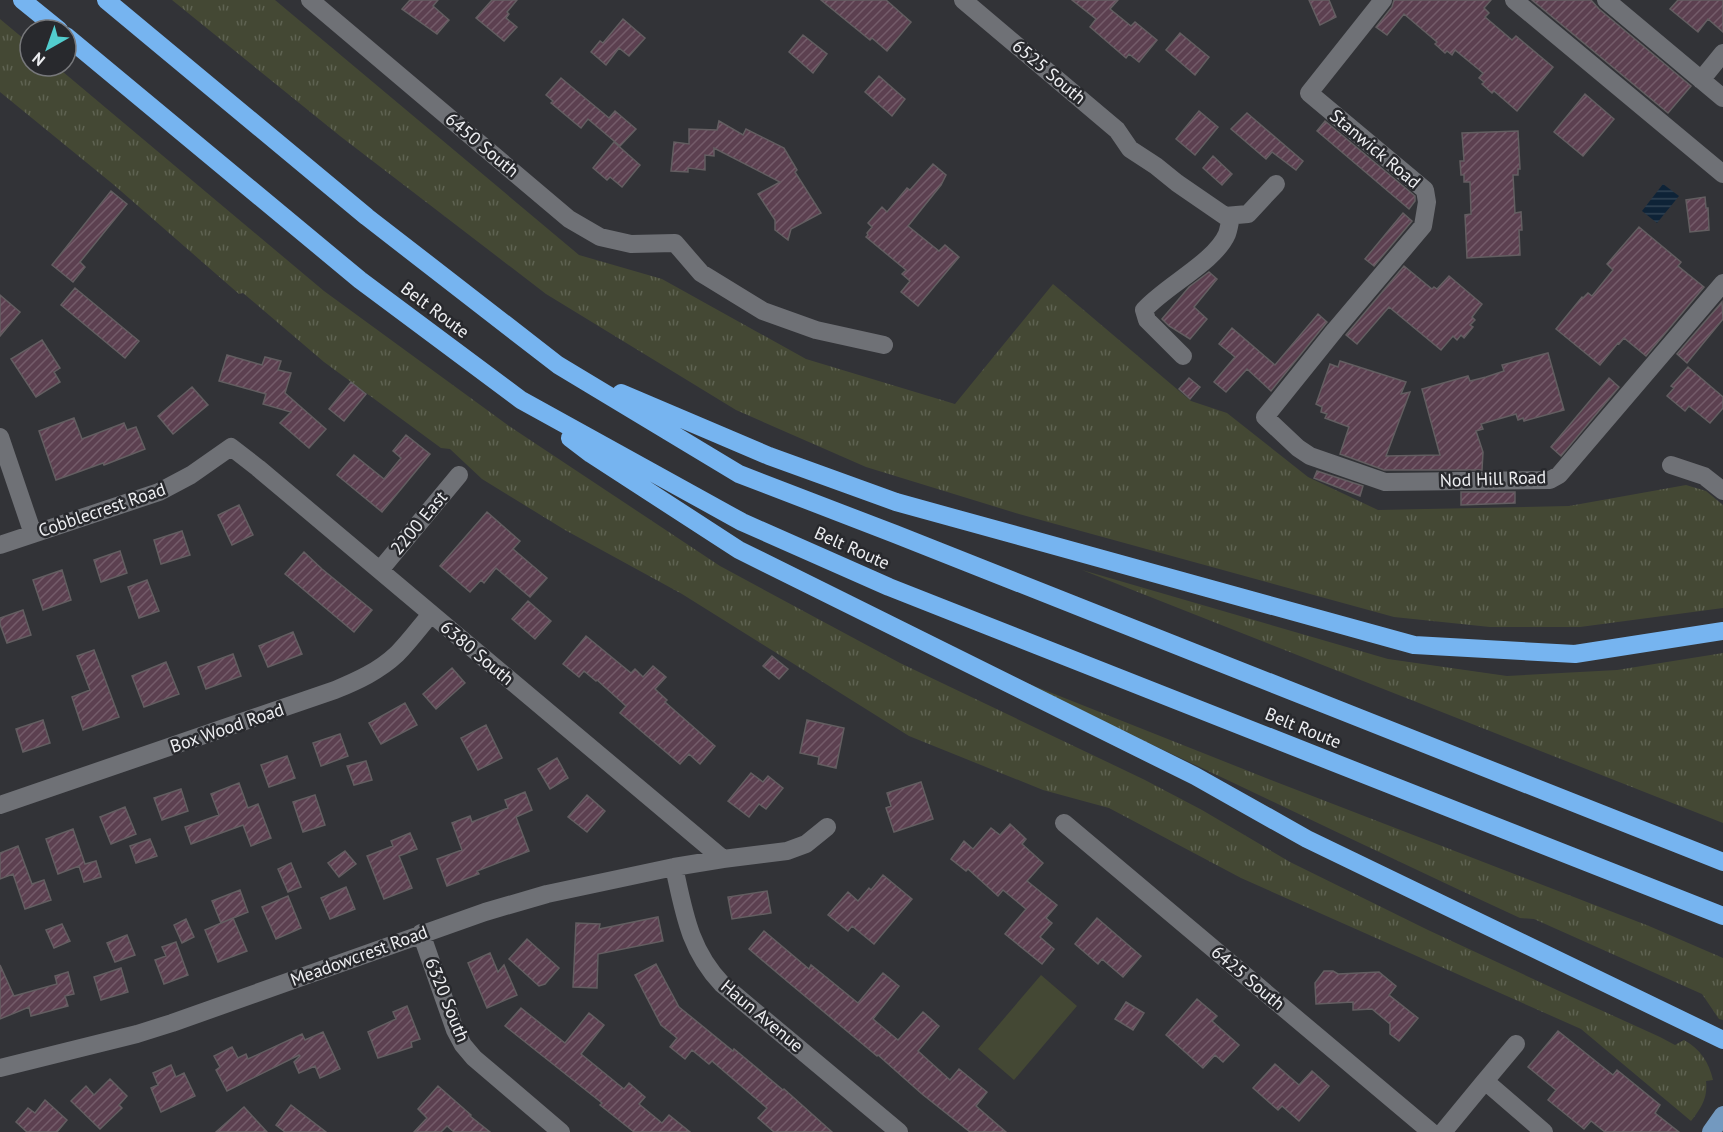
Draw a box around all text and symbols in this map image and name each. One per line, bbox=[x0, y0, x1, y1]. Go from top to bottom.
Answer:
north arrow bbox=[18, 18, 78, 78]
street label: 6525 South bbox=[1008, 34, 1091, 109]
text: N bbox=[28, 48, 49, 71]
street label: Stanwick Road bbox=[1325, 104, 1425, 193]
street label: 6450 South bbox=[441, 107, 524, 182]
street label: Belt Route bbox=[396, 276, 474, 343]
street label: Nod Hill Road bbox=[1439, 465, 1547, 492]
street label: Cobblecrest Road bbox=[35, 477, 168, 542]
street label: 2200 East bbox=[385, 486, 452, 559]
street label: Belt Route bbox=[811, 521, 893, 574]
street label: 6380 South bbox=[436, 615, 519, 690]
street label: Box Wood Road bbox=[167, 697, 287, 758]
street label: Belt Route bbox=[1262, 702, 1345, 753]
street label: Meadowcrest Road bbox=[287, 920, 431, 991]
street label: 6425 South bbox=[1207, 940, 1290, 1015]
street label: 6320 South bbox=[420, 954, 475, 1045]
street label: Haun Avenue bbox=[716, 974, 808, 1057]

